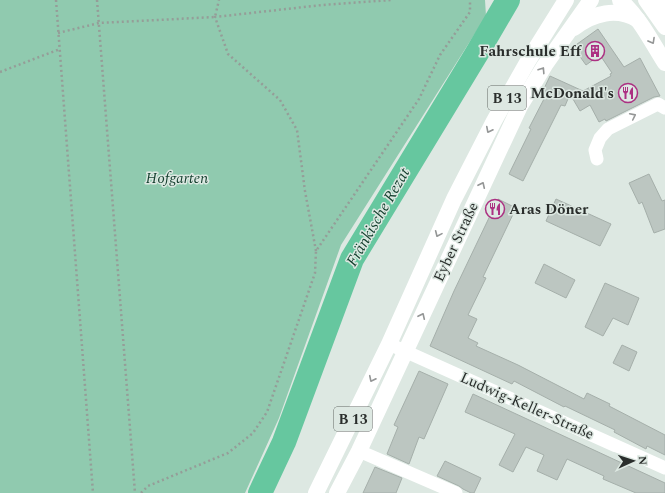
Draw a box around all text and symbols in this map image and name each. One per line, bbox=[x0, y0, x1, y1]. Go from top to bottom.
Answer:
one-way arrow bbox=[647, 37, 655, 44]
place label: Fahrschule Eff bbox=[479, 40, 582, 63]
building icon: Fahrschule Eff bbox=[584, 40, 606, 62]
one-way arrow bbox=[537, 67, 545, 74]
place label: McDonald's bbox=[531, 82, 614, 105]
restaurant icon: McDonald's bbox=[617, 82, 639, 104]
road number: B 13 bbox=[488, 86, 526, 110]
one-way arrow bbox=[628, 113, 636, 121]
one-way arrow bbox=[486, 126, 494, 133]
water label: Fränkische Rezat bbox=[340, 162, 417, 271]
park label: Hofgarten bbox=[146, 167, 208, 190]
one-way arrow bbox=[477, 182, 485, 190]
street label: Eyber Straße bbox=[427, 198, 485, 286]
restaurant icon: Aras Döner bbox=[484, 198, 506, 220]
place label: Aras Döner bbox=[509, 198, 589, 221]
one-way arrow bbox=[435, 230, 443, 238]
one-way arrow bbox=[417, 313, 425, 320]
street label: Ludwig-Keller-Straße bbox=[456, 366, 598, 446]
one-way arrow bbox=[369, 375, 377, 383]
road number: B 13 bbox=[334, 407, 372, 431]
north arrow bbox=[613, 441, 653, 481]
text: N bbox=[634, 456, 651, 465]

